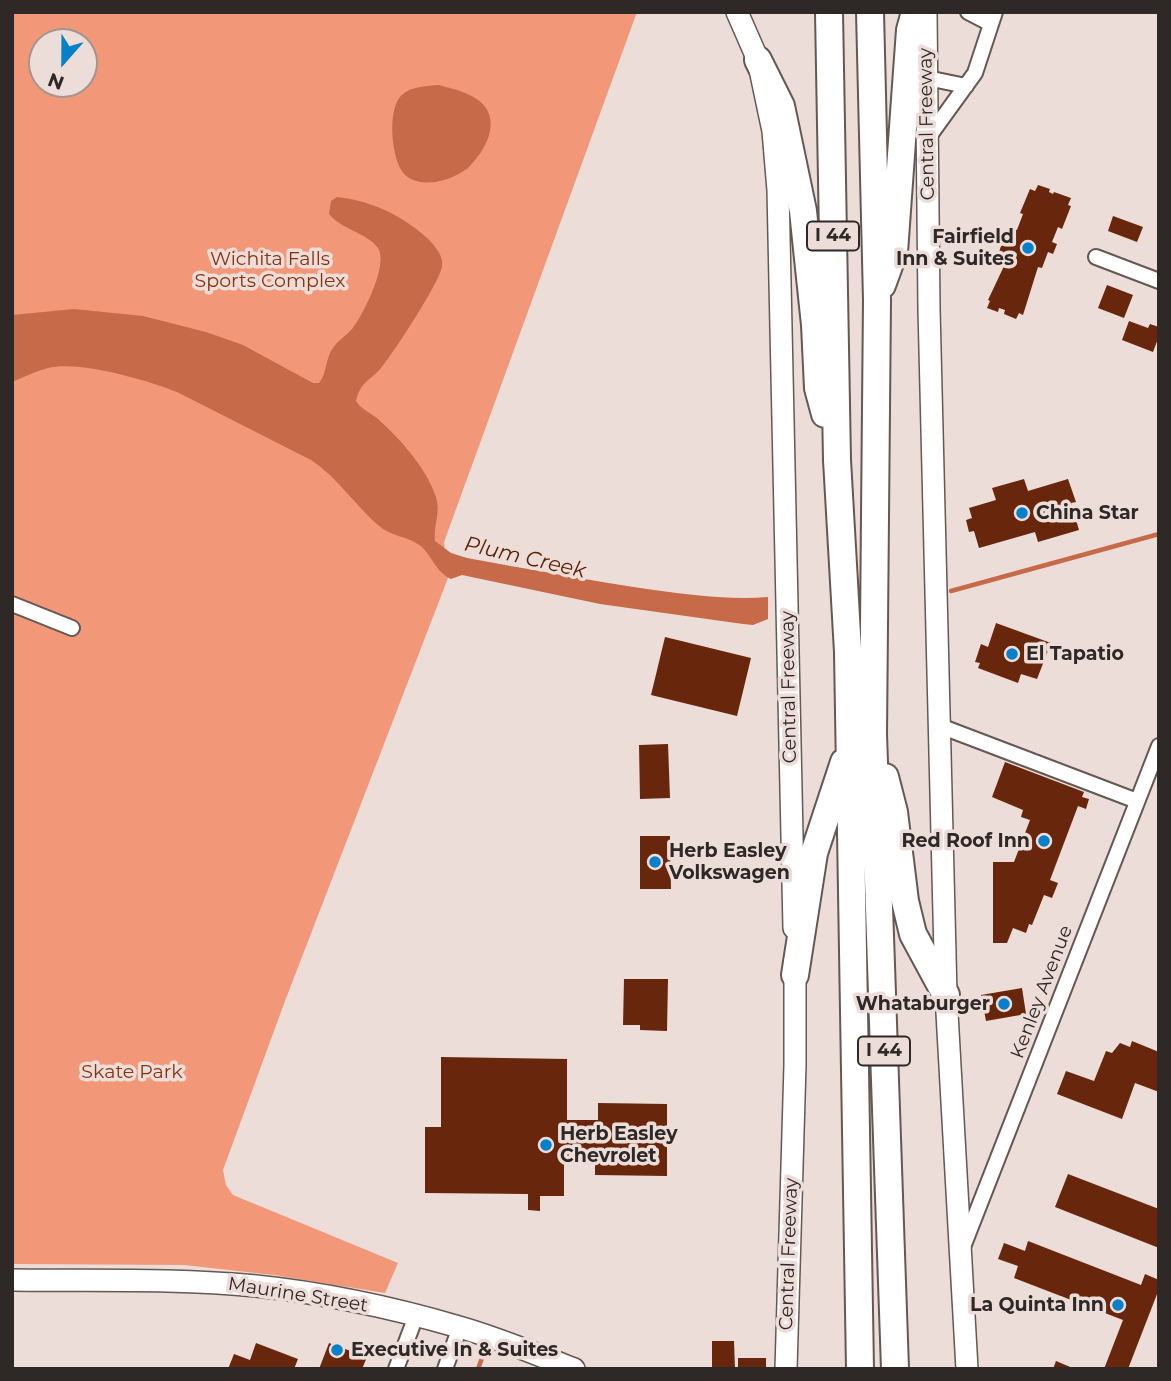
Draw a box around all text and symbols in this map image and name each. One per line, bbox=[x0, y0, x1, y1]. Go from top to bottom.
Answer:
north arrow bbox=[28, 28, 98, 98]
street label: Central Freeway bbox=[914, 47, 940, 201]
text: N bbox=[45, 68, 67, 95]
road number: I 44 bbox=[807, 222, 859, 250]
place label: Fairfield Inn & Suites bbox=[896, 226, 1014, 270]
marker: Fairfield Inn & Suites bbox=[1020, 240, 1036, 256]
park label: Wichita Falls Sports Complex bbox=[195, 248, 345, 292]
place label: China Star bbox=[1036, 502, 1139, 524]
marker: China Star bbox=[1014, 505, 1030, 521]
water label: Plum Creek bbox=[462, 532, 588, 584]
street label: Central Freeway bbox=[776, 610, 802, 764]
place label: El Tapatio bbox=[1026, 643, 1124, 665]
marker: El Tapatio bbox=[1004, 646, 1020, 662]
place label: Red Roof Inn bbox=[901, 830, 1030, 852]
marker: Red Roof Inn bbox=[1036, 833, 1052, 849]
place label: Herb Easley Volkswagen bbox=[669, 840, 790, 884]
marker: Herb Easley Volkswagen bbox=[647, 854, 663, 870]
street label: Kenley Avenue bbox=[1006, 922, 1078, 1062]
place label: Whataburger bbox=[856, 993, 990, 1015]
marker: Whataburger bbox=[996, 996, 1012, 1012]
road number: I 44 bbox=[858, 1036, 910, 1066]
park label: Skate Park bbox=[81, 1061, 183, 1083]
place label: Herb Easley Chevrolet bbox=[560, 1123, 678, 1167]
marker: Herb Easley Chevrolet bbox=[538, 1137, 554, 1153]
street label: Central Freeway bbox=[775, 1177, 803, 1331]
street label: Maurine Street bbox=[226, 1273, 370, 1317]
place label: La Quinta Inn bbox=[970, 1294, 1104, 1316]
marker: La Quinta Inn bbox=[1110, 1297, 1126, 1313]
place label: Executive In & Suites bbox=[351, 1339, 558, 1361]
marker: Executive In & Suites bbox=[329, 1342, 345, 1358]

